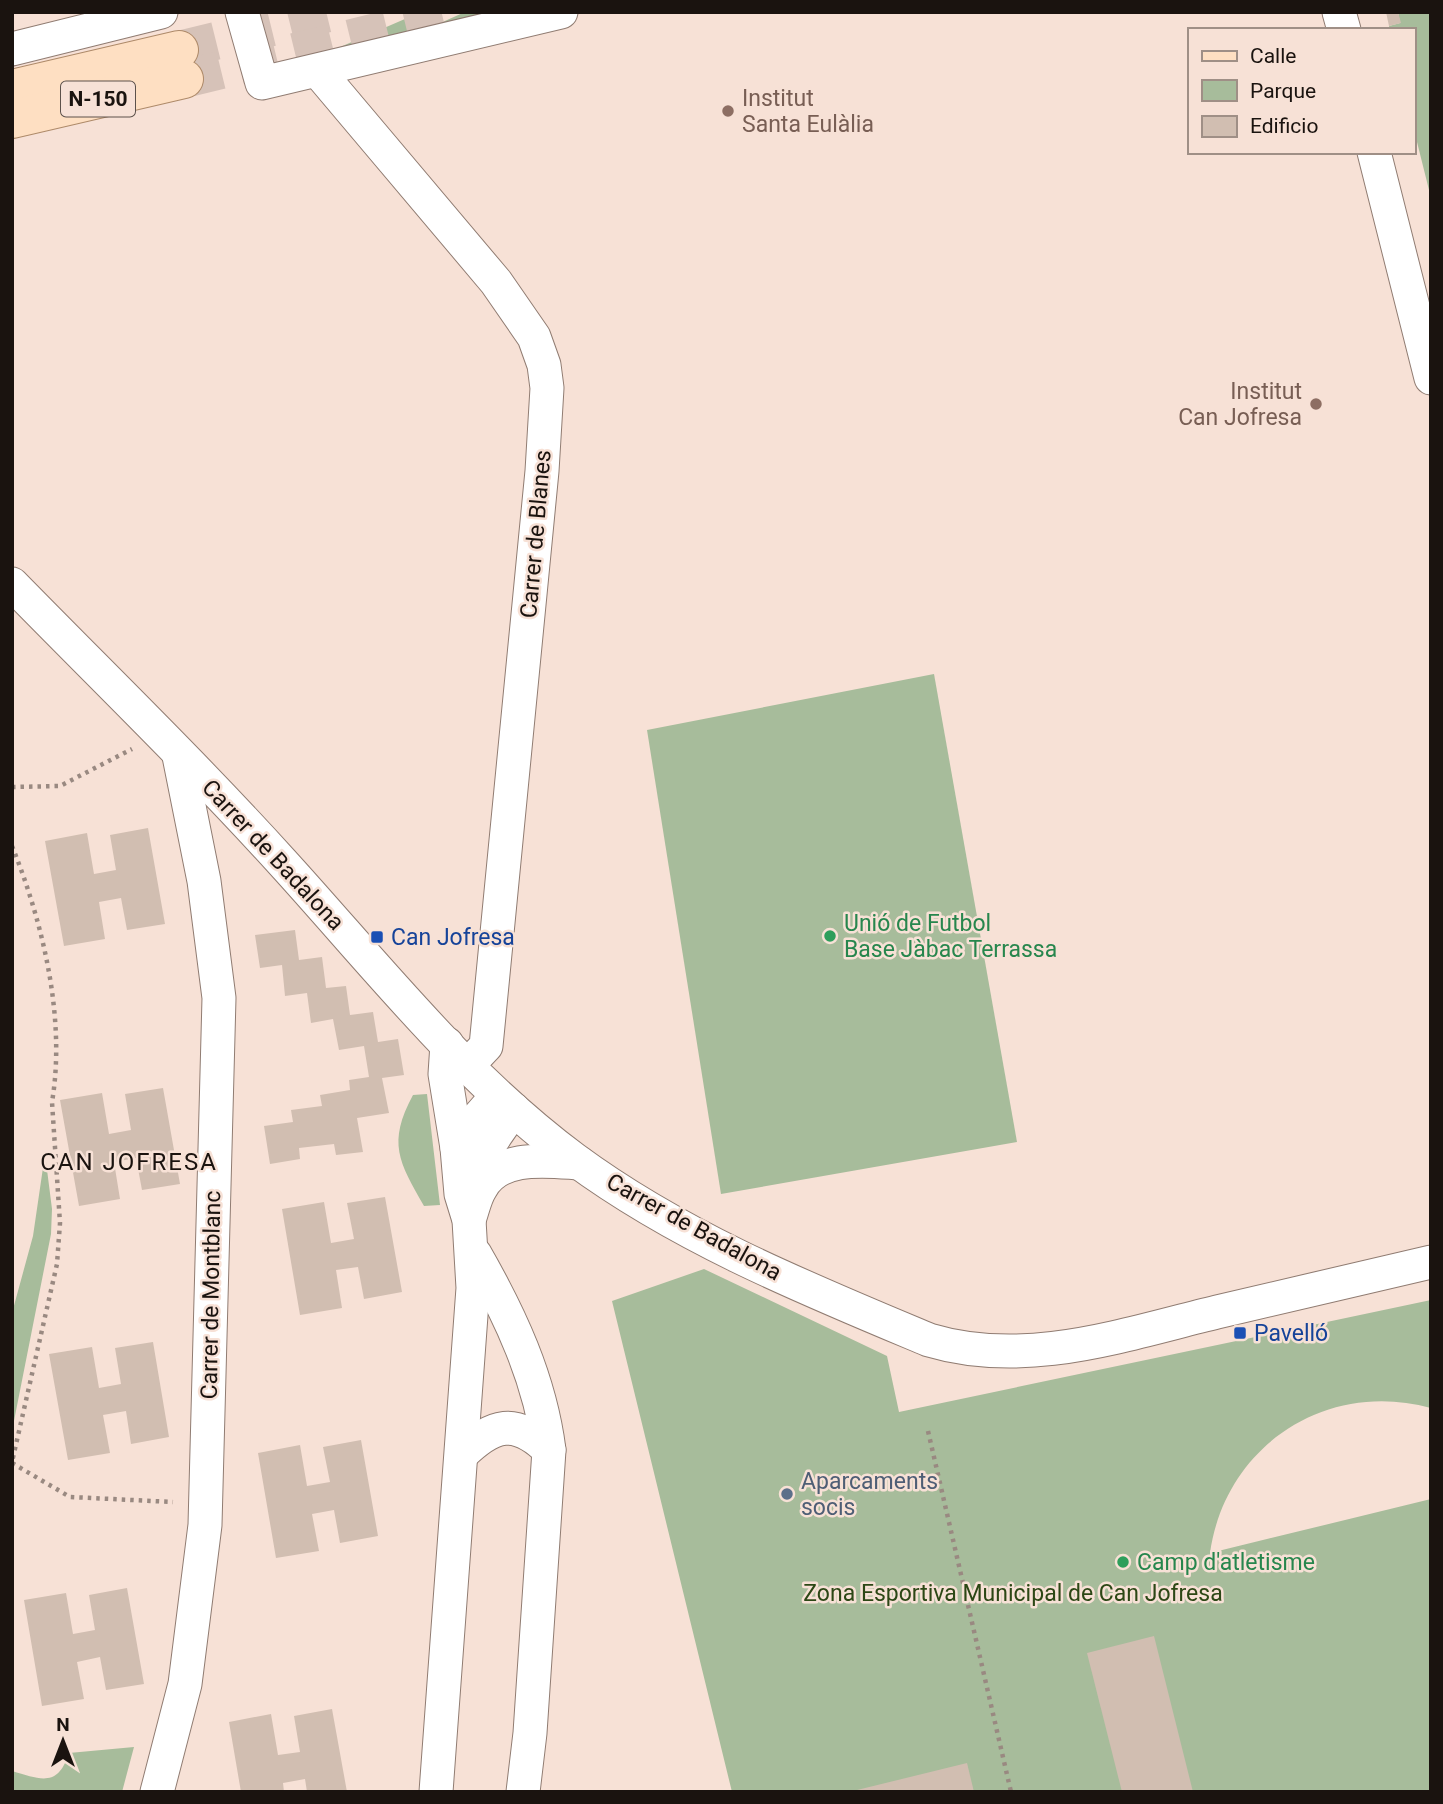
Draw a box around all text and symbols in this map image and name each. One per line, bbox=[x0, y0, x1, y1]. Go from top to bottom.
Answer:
legend bbox=[1188, 28, 1415, 154]
text: Calle bbox=[1250, 44, 1296, 68]
text: Parque bbox=[1250, 79, 1316, 103]
road number: N-150 bbox=[61, 82, 135, 116]
place label: Institut Santa Eulàlia bbox=[742, 85, 874, 138]
marker: Institut Santa Eulàlia bbox=[720, 103, 736, 119]
text: Edificio bbox=[1250, 114, 1318, 138]
place label: Institut Can Jofresa bbox=[1178, 378, 1302, 431]
marker: Institut Can Jofresa bbox=[1308, 396, 1324, 412]
street label: Carrer de Blanes bbox=[515, 449, 557, 619]
street label: Carrer de Badalona bbox=[196, 774, 350, 936]
place label: Unió de Futbol Base Jàbac Terrassa bbox=[844, 910, 1057, 963]
place label: Can Jofresa bbox=[391, 924, 515, 951]
marker: Unió de Futbol Base Jàbac Terrassa bbox=[822, 928, 838, 944]
marker: Can Jofresa bbox=[369, 929, 385, 945]
district label: CAN JOFRESA bbox=[40, 1148, 218, 1176]
street label: Carrer de Badalona bbox=[602, 1168, 786, 1286]
street label: Carrer de Montblanc bbox=[196, 1190, 226, 1400]
place label: Pavelló bbox=[1254, 1320, 1328, 1347]
marker: Pavelló bbox=[1232, 1325, 1248, 1341]
place label: Aparcaments socis bbox=[801, 1468, 938, 1521]
marker: Aparcaments socis bbox=[779, 1486, 795, 1502]
place label: Camp d'atletisme bbox=[1137, 1549, 1315, 1576]
marker: Camp d'atletisme bbox=[1115, 1554, 1131, 1570]
park label: Zona Esportiva Municipal de Can Jofresa bbox=[803, 1580, 1223, 1607]
north arrow bbox=[28, 1706, 98, 1776]
text: N bbox=[56, 1713, 70, 1736]

